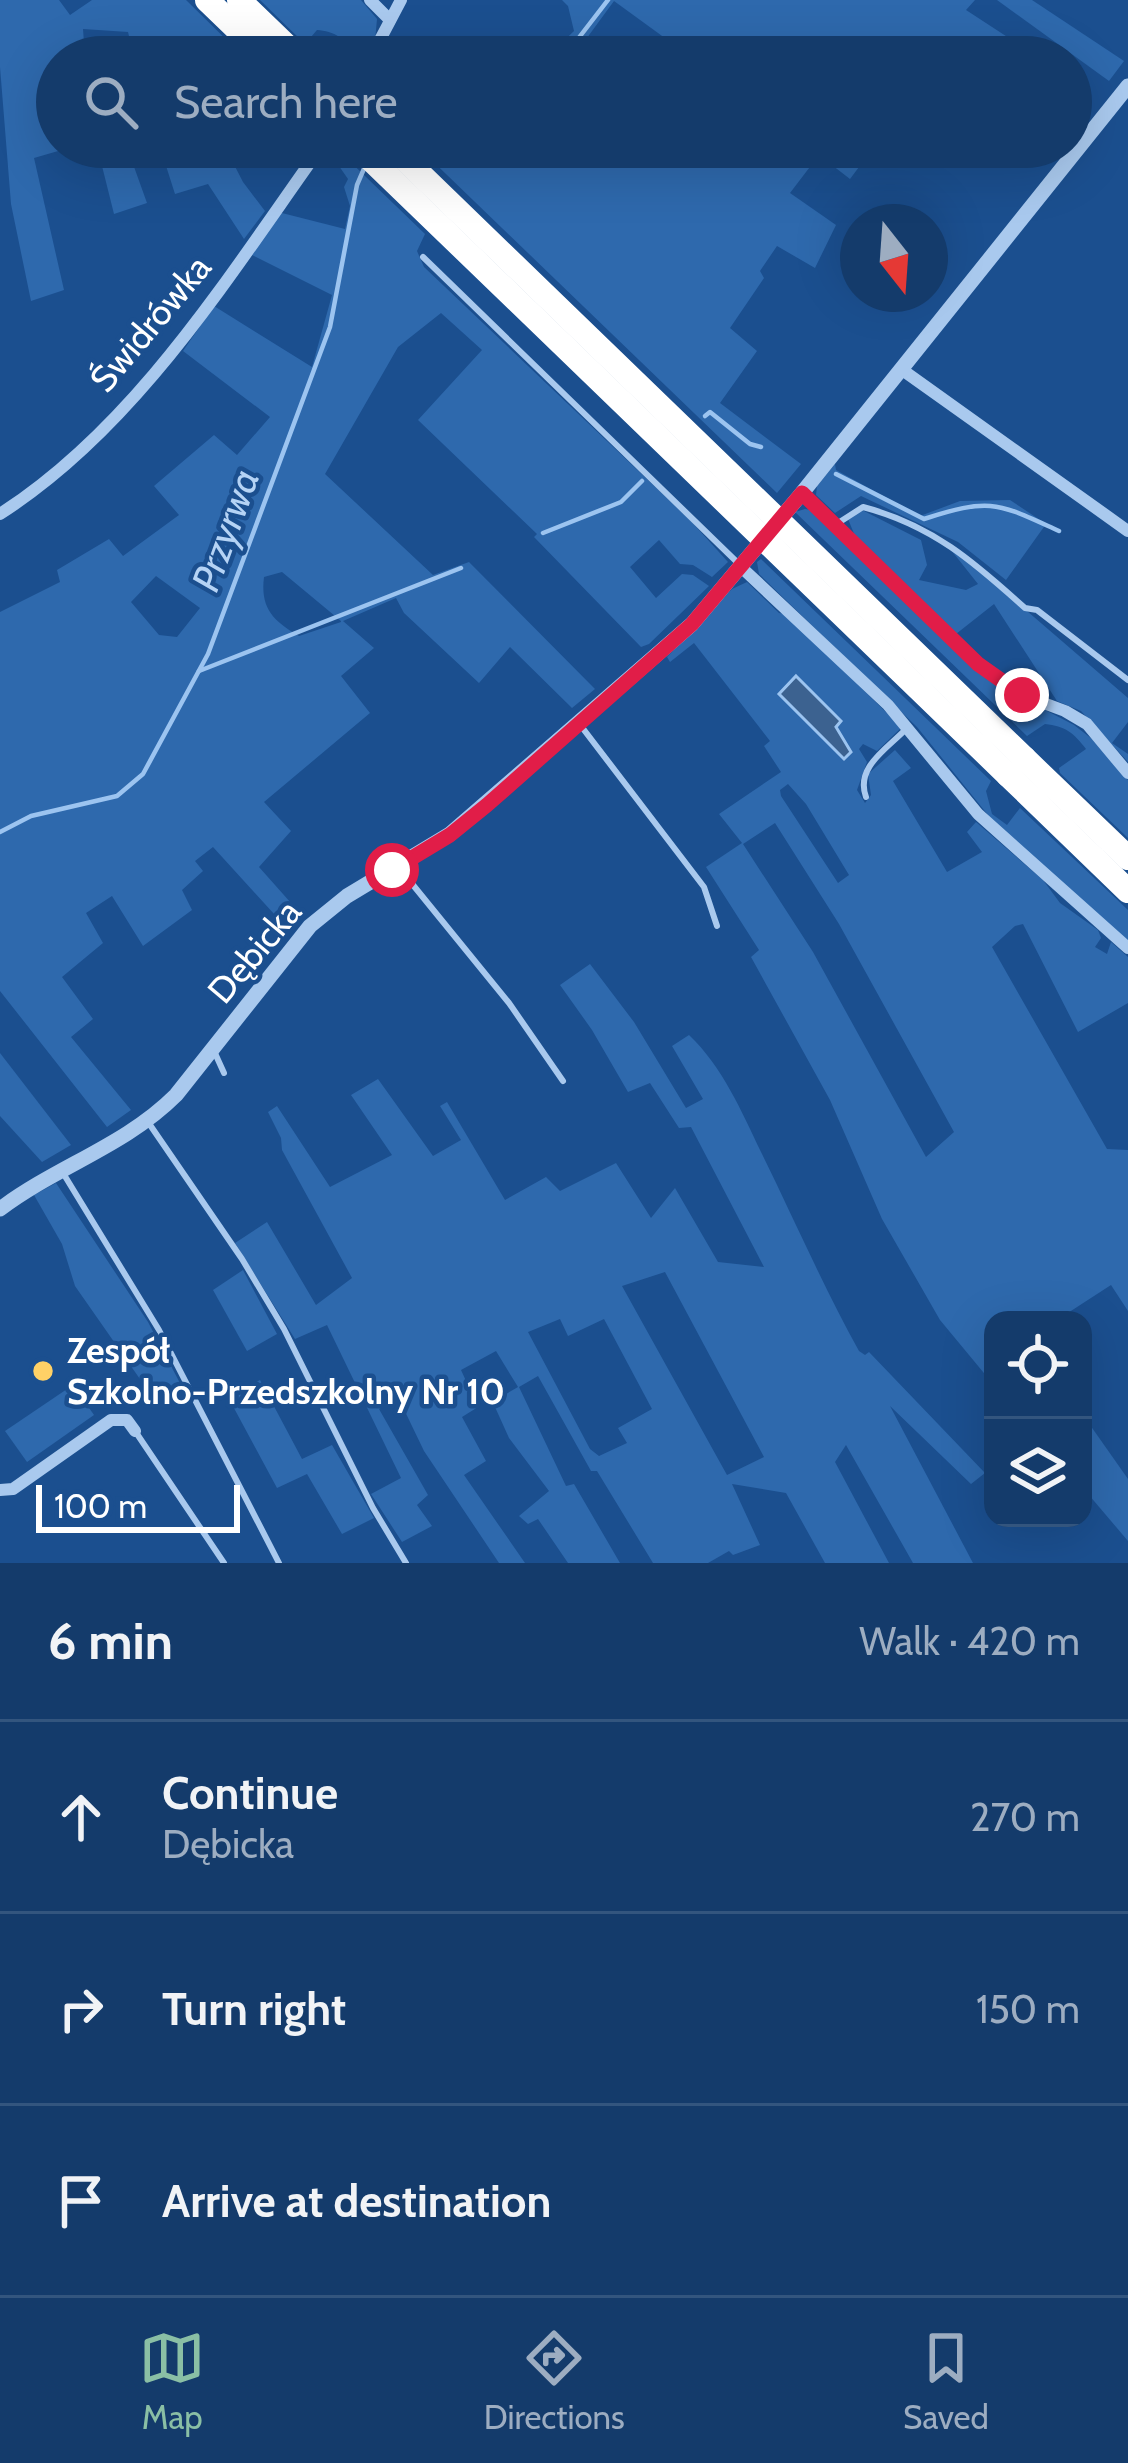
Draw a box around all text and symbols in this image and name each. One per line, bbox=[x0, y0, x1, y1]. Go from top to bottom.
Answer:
search box bbox=[36, 36, 1092, 168]
icon: search bbox=[78, 69, 144, 135]
text: Search here bbox=[174, 75, 398, 129]
north arrow bbox=[840, 204, 948, 312]
street label: Świdrówka bbox=[80, 246, 220, 400]
water label: Przyrwa bbox=[181, 463, 269, 597]
route end bbox=[995, 668, 1049, 722]
route start bbox=[365, 843, 419, 897]
street label: Dębicka bbox=[198, 890, 310, 1012]
map controls bbox=[984, 1311, 1092, 1527]
button: locate bbox=[984, 1311, 1092, 1419]
place label: Zespół Szkolno-Przedszkolny Nr 10 bbox=[67, 1328, 505, 1413]
marker: Zespół Szkolno-Przedszkolny Nr 10 bbox=[30, 1358, 56, 1384]
button: layers bbox=[984, 1419, 1092, 1527]
scale bar bbox=[36, 1479, 240, 1532]
text: 100 m bbox=[54, 1486, 147, 1526]
text: 6 min bbox=[48, 1610, 173, 1672]
text: Walk · 420 m bbox=[859, 1617, 1080, 1665]
text: Continue bbox=[162, 1766, 338, 1820]
icon: ahead bbox=[48, 1784, 114, 1850]
text: 270 m bbox=[970, 1793, 1080, 1841]
text: Dębicka bbox=[162, 1820, 294, 1868]
icon: right bbox=[48, 1976, 114, 2042]
text: Turn right bbox=[162, 1982, 346, 2036]
text: 150 m bbox=[976, 1985, 1080, 2033]
icon: arrive bbox=[48, 2168, 114, 2234]
text: Arrive at destination bbox=[162, 2174, 551, 2228]
tab: Map bbox=[139, 2325, 205, 2437]
tab: Directions bbox=[484, 2325, 625, 2437]
tab: Saved bbox=[903, 2325, 989, 2437]

